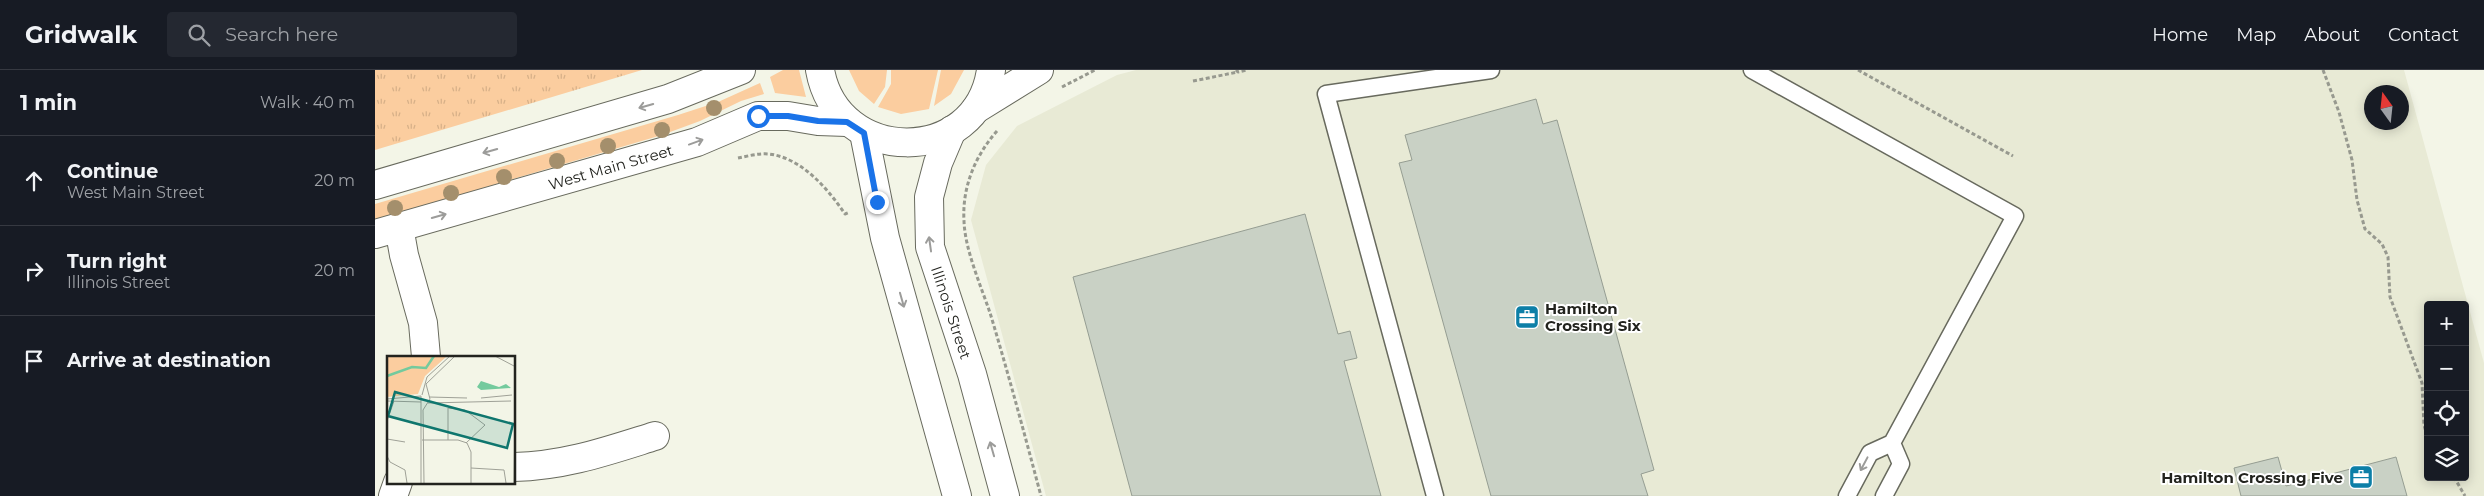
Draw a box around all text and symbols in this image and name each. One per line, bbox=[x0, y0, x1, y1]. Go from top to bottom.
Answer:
search box bbox=[167, 12, 517, 57]
text: Gridwalk bbox=[25, 20, 137, 49]
icon: search bbox=[185, 21, 213, 49]
text: Search here bbox=[225, 23, 338, 46]
text: Home bbox=[2152, 24, 2208, 46]
text: Map bbox=[2236, 24, 2276, 46]
text: About bbox=[2304, 24, 2360, 46]
text: Contact bbox=[2388, 24, 2459, 46]
north arrow bbox=[2364, 85, 2409, 130]
text: 1 min bbox=[20, 90, 77, 115]
text: Walk · 40 m bbox=[260, 93, 355, 112]
one-way arrow bbox=[639, 101, 655, 111]
route start bbox=[747, 105, 770, 128]
one-way arrow bbox=[687, 137, 703, 146]
street label: West Main Street bbox=[546, 140, 675, 194]
one-way arrow bbox=[483, 147, 499, 157]
text: Continue bbox=[67, 160, 158, 183]
icon: ahead bbox=[20, 167, 48, 195]
text: 20 m bbox=[314, 171, 355, 190]
text: West Main Street bbox=[67, 183, 204, 202]
route end bbox=[866, 191, 889, 214]
one-way arrow bbox=[430, 210, 446, 220]
one-way arrow bbox=[925, 236, 935, 252]
text: Turn right bbox=[67, 250, 167, 273]
icon: right bbox=[20, 257, 48, 285]
text: 20 m bbox=[314, 261, 355, 280]
street label: Illinois Street bbox=[927, 263, 976, 361]
text: Illinois Street bbox=[67, 273, 170, 292]
one-way arrow bbox=[897, 291, 907, 307]
place label: Hamilton Crossing Six bbox=[1545, 299, 1641, 335]
map controls bbox=[2424, 301, 2469, 481]
button: + bbox=[2424, 301, 2469, 346]
office icon: Hamilton Crossing Six bbox=[1514, 304, 1540, 330]
button: − bbox=[2424, 346, 2469, 391]
icon: arrive bbox=[20, 347, 48, 375]
text: Arrive at destination bbox=[67, 349, 271, 372]
inset map bbox=[387, 356, 515, 484]
button: locate bbox=[2424, 391, 2469, 436]
button: layers bbox=[2424, 436, 2469, 481]
one-way arrow bbox=[987, 441, 997, 457]
one-way arrow bbox=[1859, 456, 1868, 471]
office icon: Hamilton Crossing Five bbox=[2348, 464, 2374, 490]
place label: Hamilton Crossing Five bbox=[2161, 468, 2343, 487]

